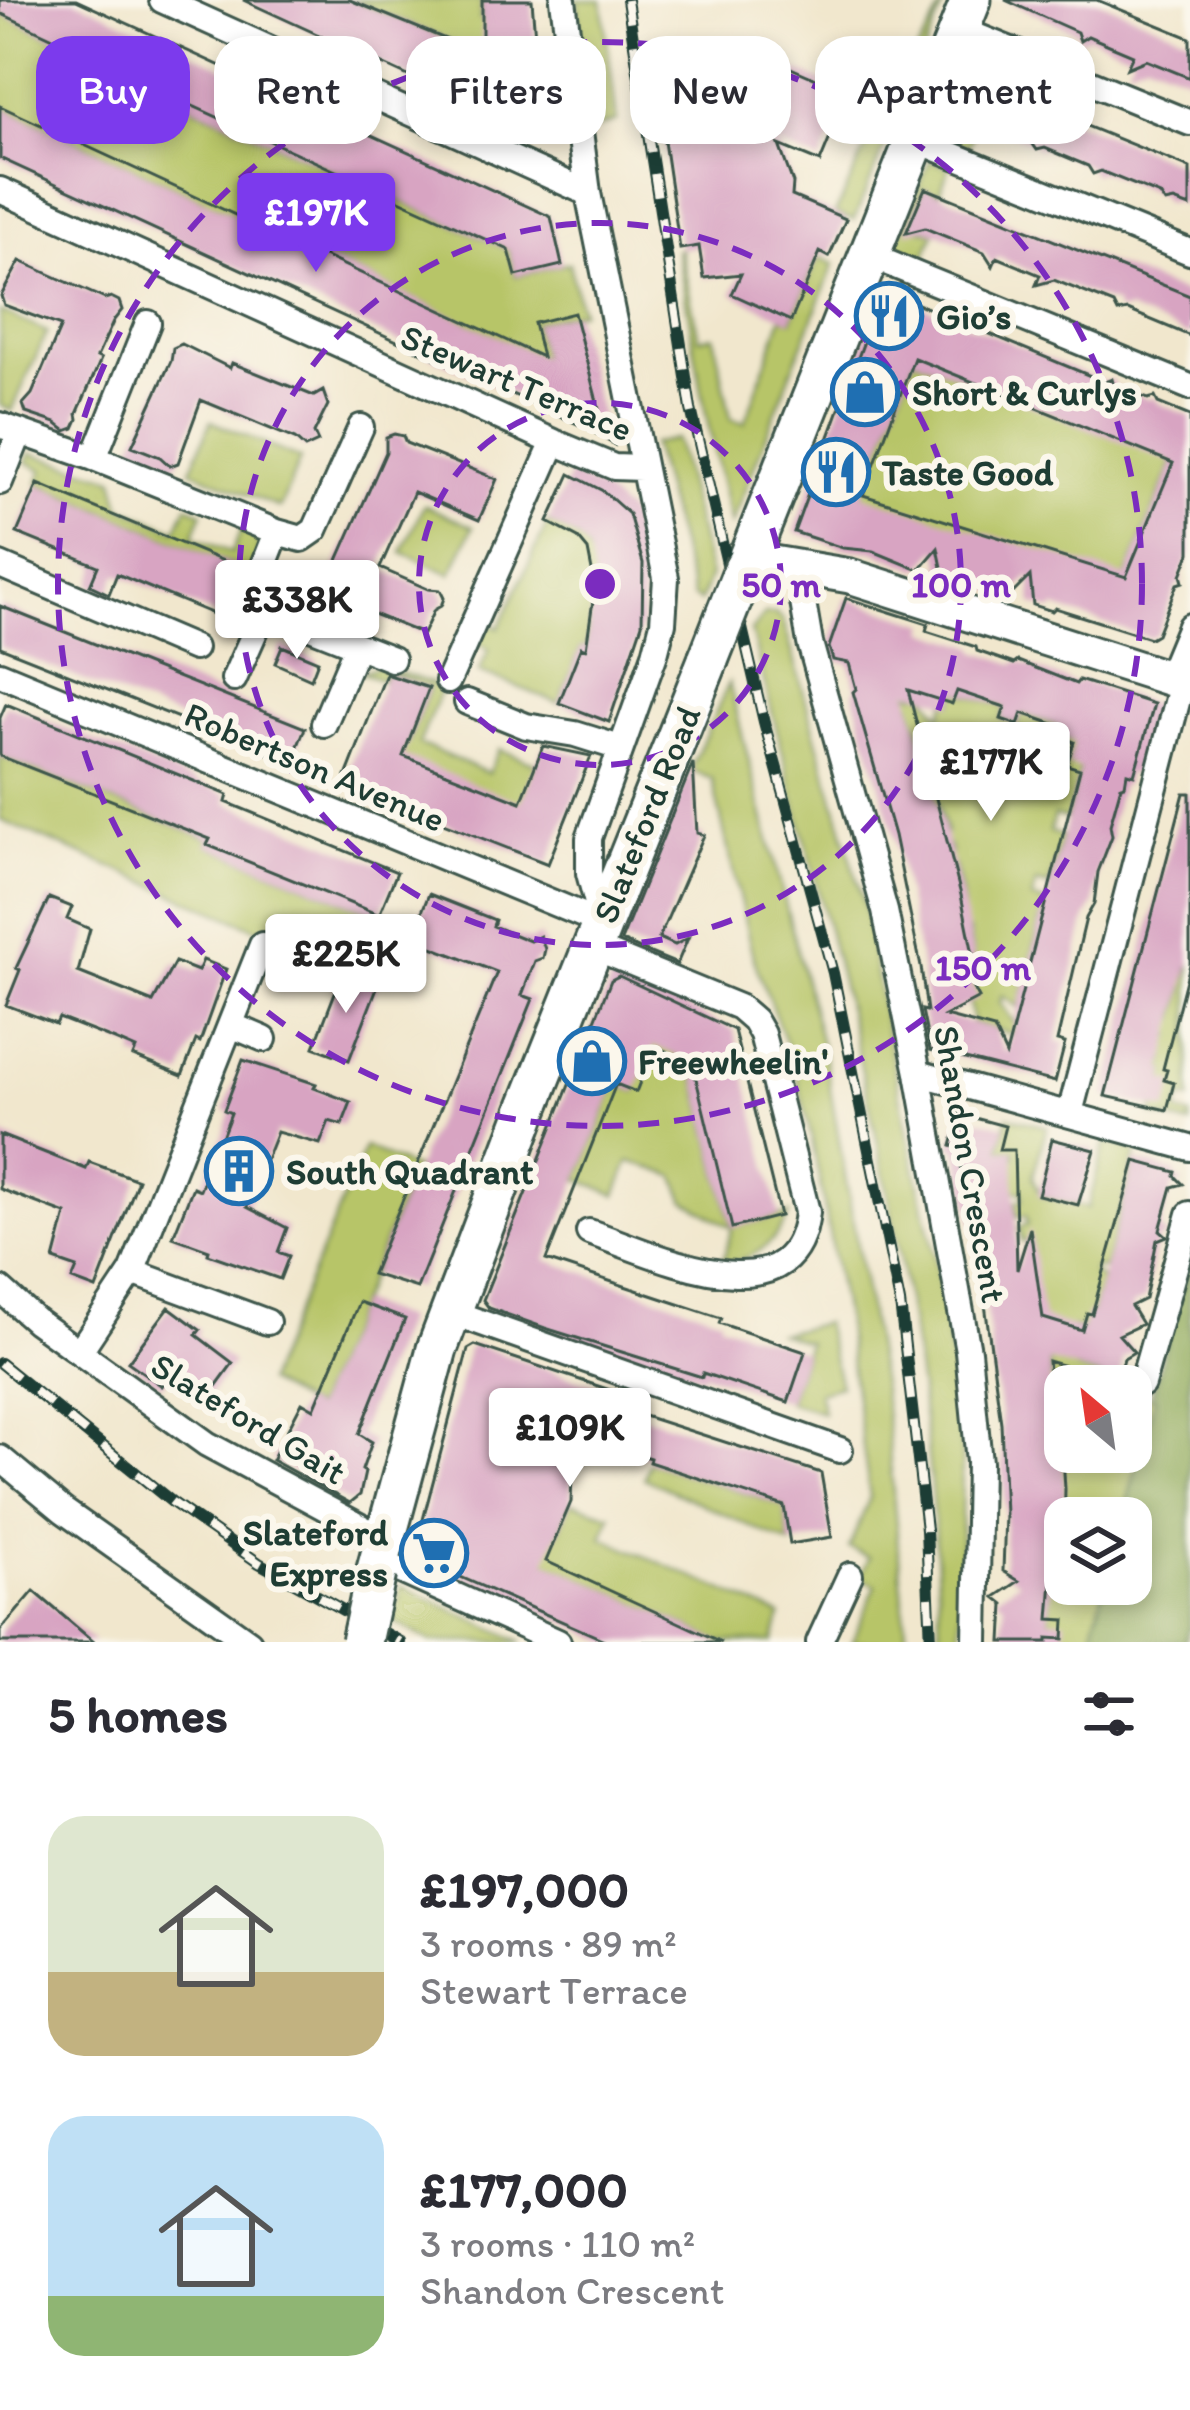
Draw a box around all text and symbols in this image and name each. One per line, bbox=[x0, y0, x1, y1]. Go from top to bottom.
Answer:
chip: Buy bbox=[36, 36, 190, 144]
chip: Rent bbox=[214, 36, 382, 144]
chip: Filters bbox=[406, 36, 606, 144]
chip: New bbox=[630, 36, 791, 144]
chip: Apartment bbox=[815, 36, 1095, 144]
pin: £197K bbox=[232, 173, 400, 275]
text: £197K bbox=[264, 188, 368, 235]
restaurant icon: Gio’s bbox=[854, 281, 924, 351]
place label: Gio’s bbox=[936, 295, 1011, 338]
street label: Stewart Terrace bbox=[395, 314, 639, 451]
shop icon: Short & Curlys bbox=[830, 357, 900, 427]
place label: Short & Curlys bbox=[912, 371, 1137, 414]
restaurant icon: Taste Good bbox=[801, 437, 871, 507]
place label: Taste Good bbox=[881, 451, 1054, 494]
pin: £338K bbox=[213, 560, 381, 662]
centre of rings bbox=[579, 563, 621, 605]
text: 50 m bbox=[741, 563, 821, 606]
text: 100 m bbox=[911, 563, 1011, 606]
text: £338K bbox=[242, 575, 352, 622]
street label: Robertson Avenue bbox=[178, 692, 451, 841]
street label: Slateford Road bbox=[583, 699, 710, 929]
pin: £177K bbox=[907, 722, 1075, 824]
text: £177K bbox=[940, 737, 1042, 784]
pin: £225K bbox=[262, 914, 430, 1016]
text: £225K bbox=[292, 929, 400, 976]
text: 150 m bbox=[935, 946, 1032, 989]
street label: Shandon Crescent bbox=[925, 1022, 1016, 1306]
shop icon: Freewheelin' bbox=[557, 1026, 627, 1096]
place label: Freewheelin' bbox=[638, 1040, 828, 1083]
building icon: South Quadrant bbox=[204, 1136, 274, 1206]
place label: South Quadrant bbox=[286, 1150, 534, 1193]
street label: Slateford Gait bbox=[144, 1343, 354, 1493]
north arrow bbox=[1044, 1365, 1152, 1473]
map controls bbox=[1044, 1365, 1152, 1605]
pin: £109K bbox=[486, 1388, 654, 1490]
text: £109K bbox=[516, 1403, 624, 1450]
button: layers bbox=[1044, 1497, 1152, 1605]
place label: Slateford Express bbox=[243, 1511, 389, 1595]
supermarket icon: Slateford Express bbox=[399, 1518, 469, 1588]
icon: filters bbox=[1076, 1681, 1142, 1747]
text: 5 homes bbox=[48, 1684, 228, 1745]
text: £197,000 bbox=[420, 1859, 629, 1920]
icon: home bbox=[144, 1864, 288, 2008]
text: 3 rooms · 89 m² bbox=[420, 1920, 677, 1967]
text: Stewart Terrace bbox=[420, 1967, 688, 2014]
text: £177,000 bbox=[420, 2159, 628, 2220]
icon: home bbox=[144, 2164, 288, 2308]
text: 3 rooms · 110 m² bbox=[420, 2220, 695, 2267]
text: Shandon Crescent bbox=[420, 2267, 724, 2314]

